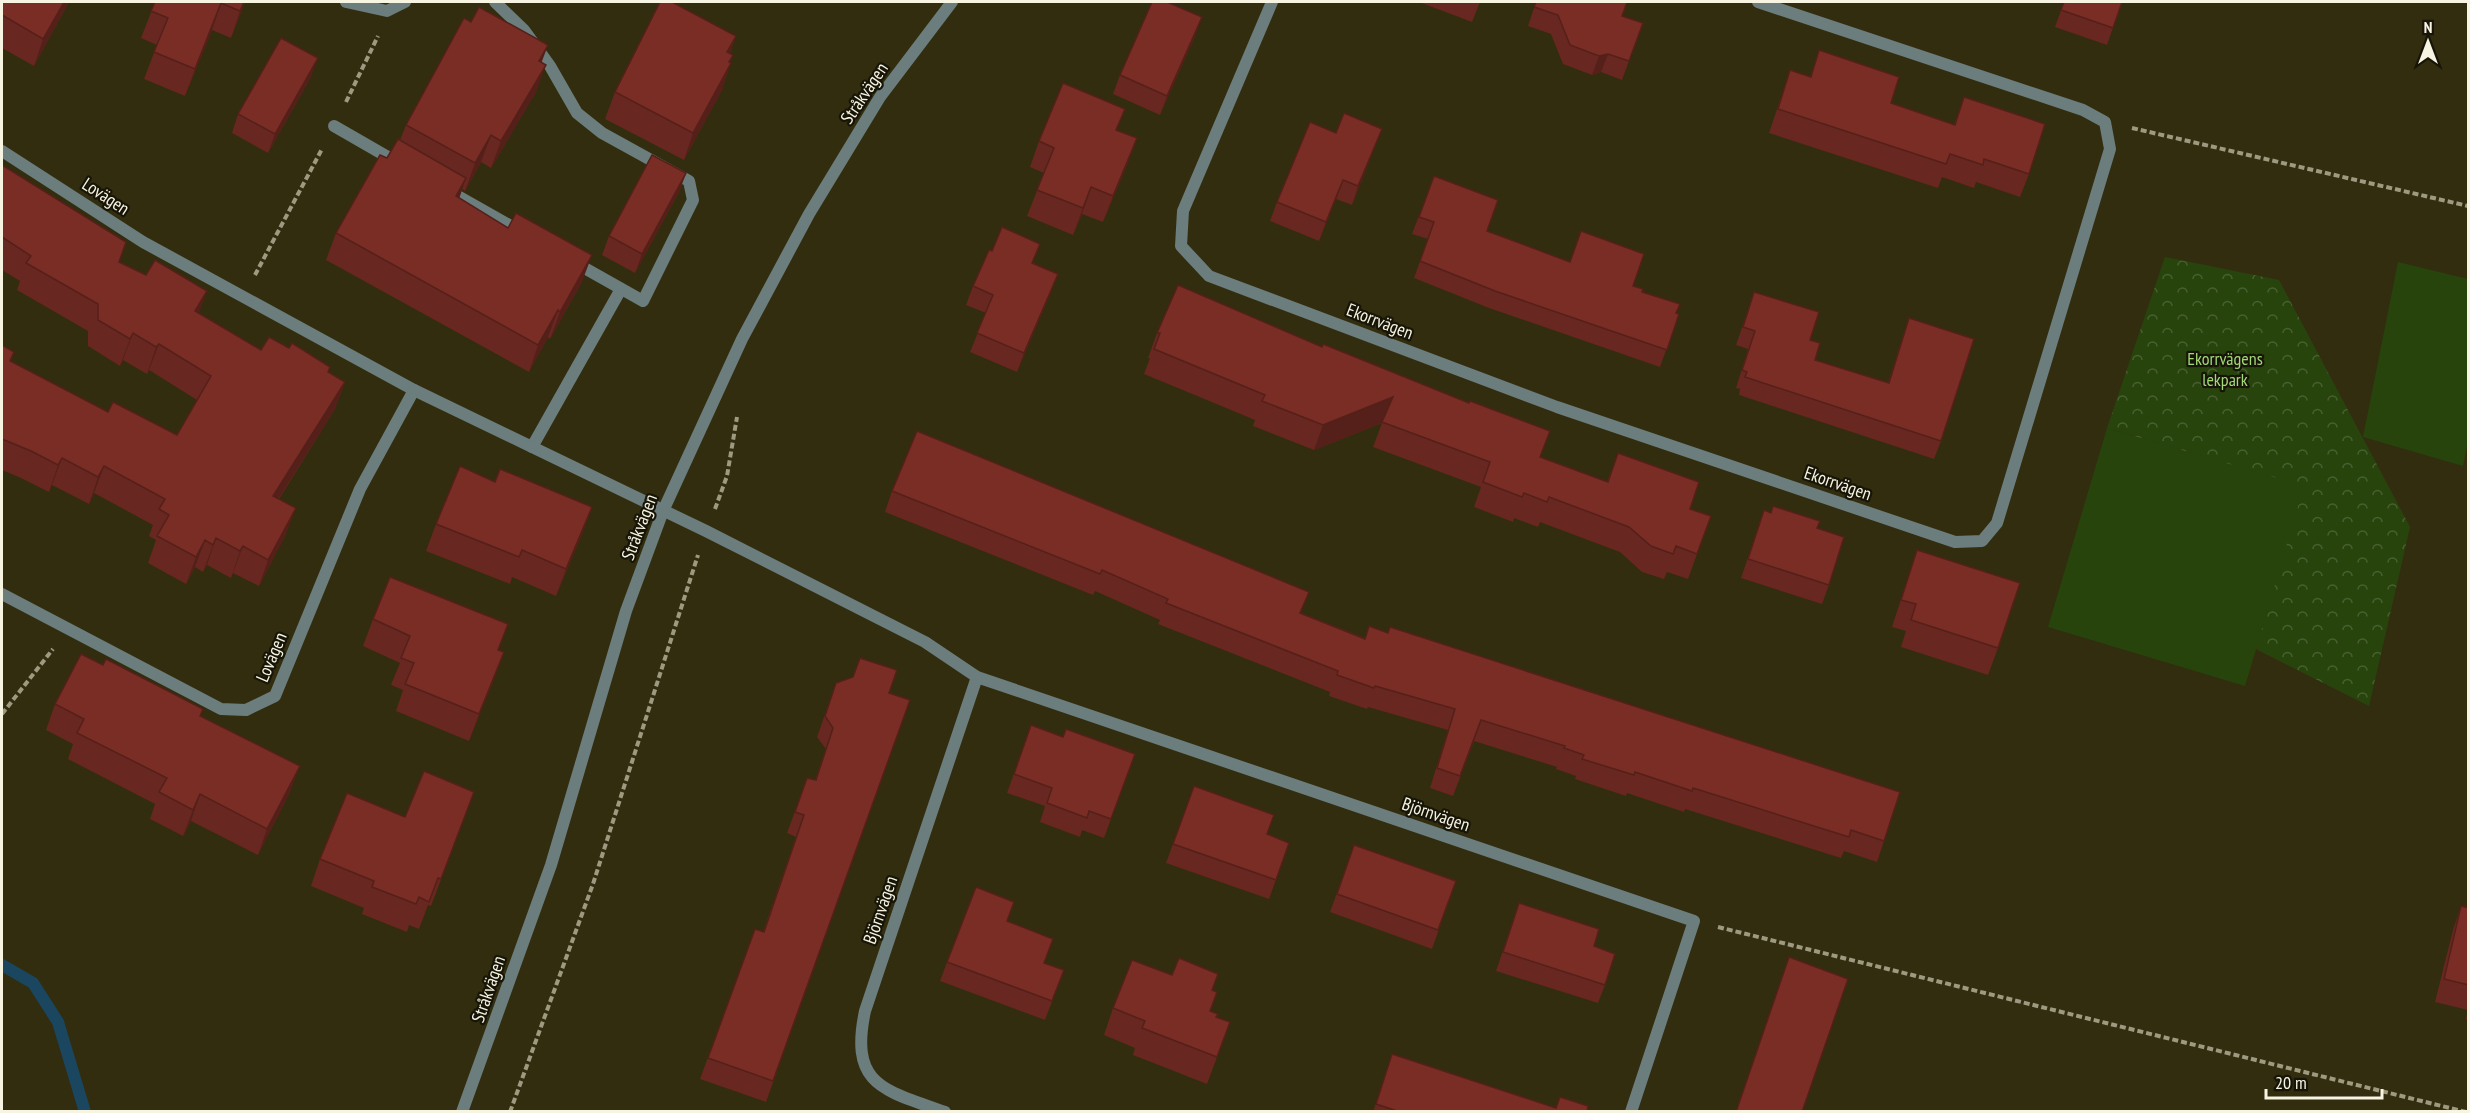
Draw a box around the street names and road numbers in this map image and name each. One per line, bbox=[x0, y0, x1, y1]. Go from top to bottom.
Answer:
street label: Stråkvägen bbox=[835, 58, 893, 128]
street label: Lovägen bbox=[78, 172, 134, 220]
street label: Ekorrvägen bbox=[1343, 298, 1417, 344]
street label: Ekorrvägen bbox=[1801, 461, 1875, 505]
street label: Stråkvägen bbox=[616, 491, 662, 563]
street label: Lovägen bbox=[250, 629, 292, 685]
street label: Björnvägen bbox=[1399, 792, 1473, 836]
street label: Björnvägen bbox=[858, 873, 902, 947]
street label: Stråkvägen bbox=[466, 953, 510, 1025]

